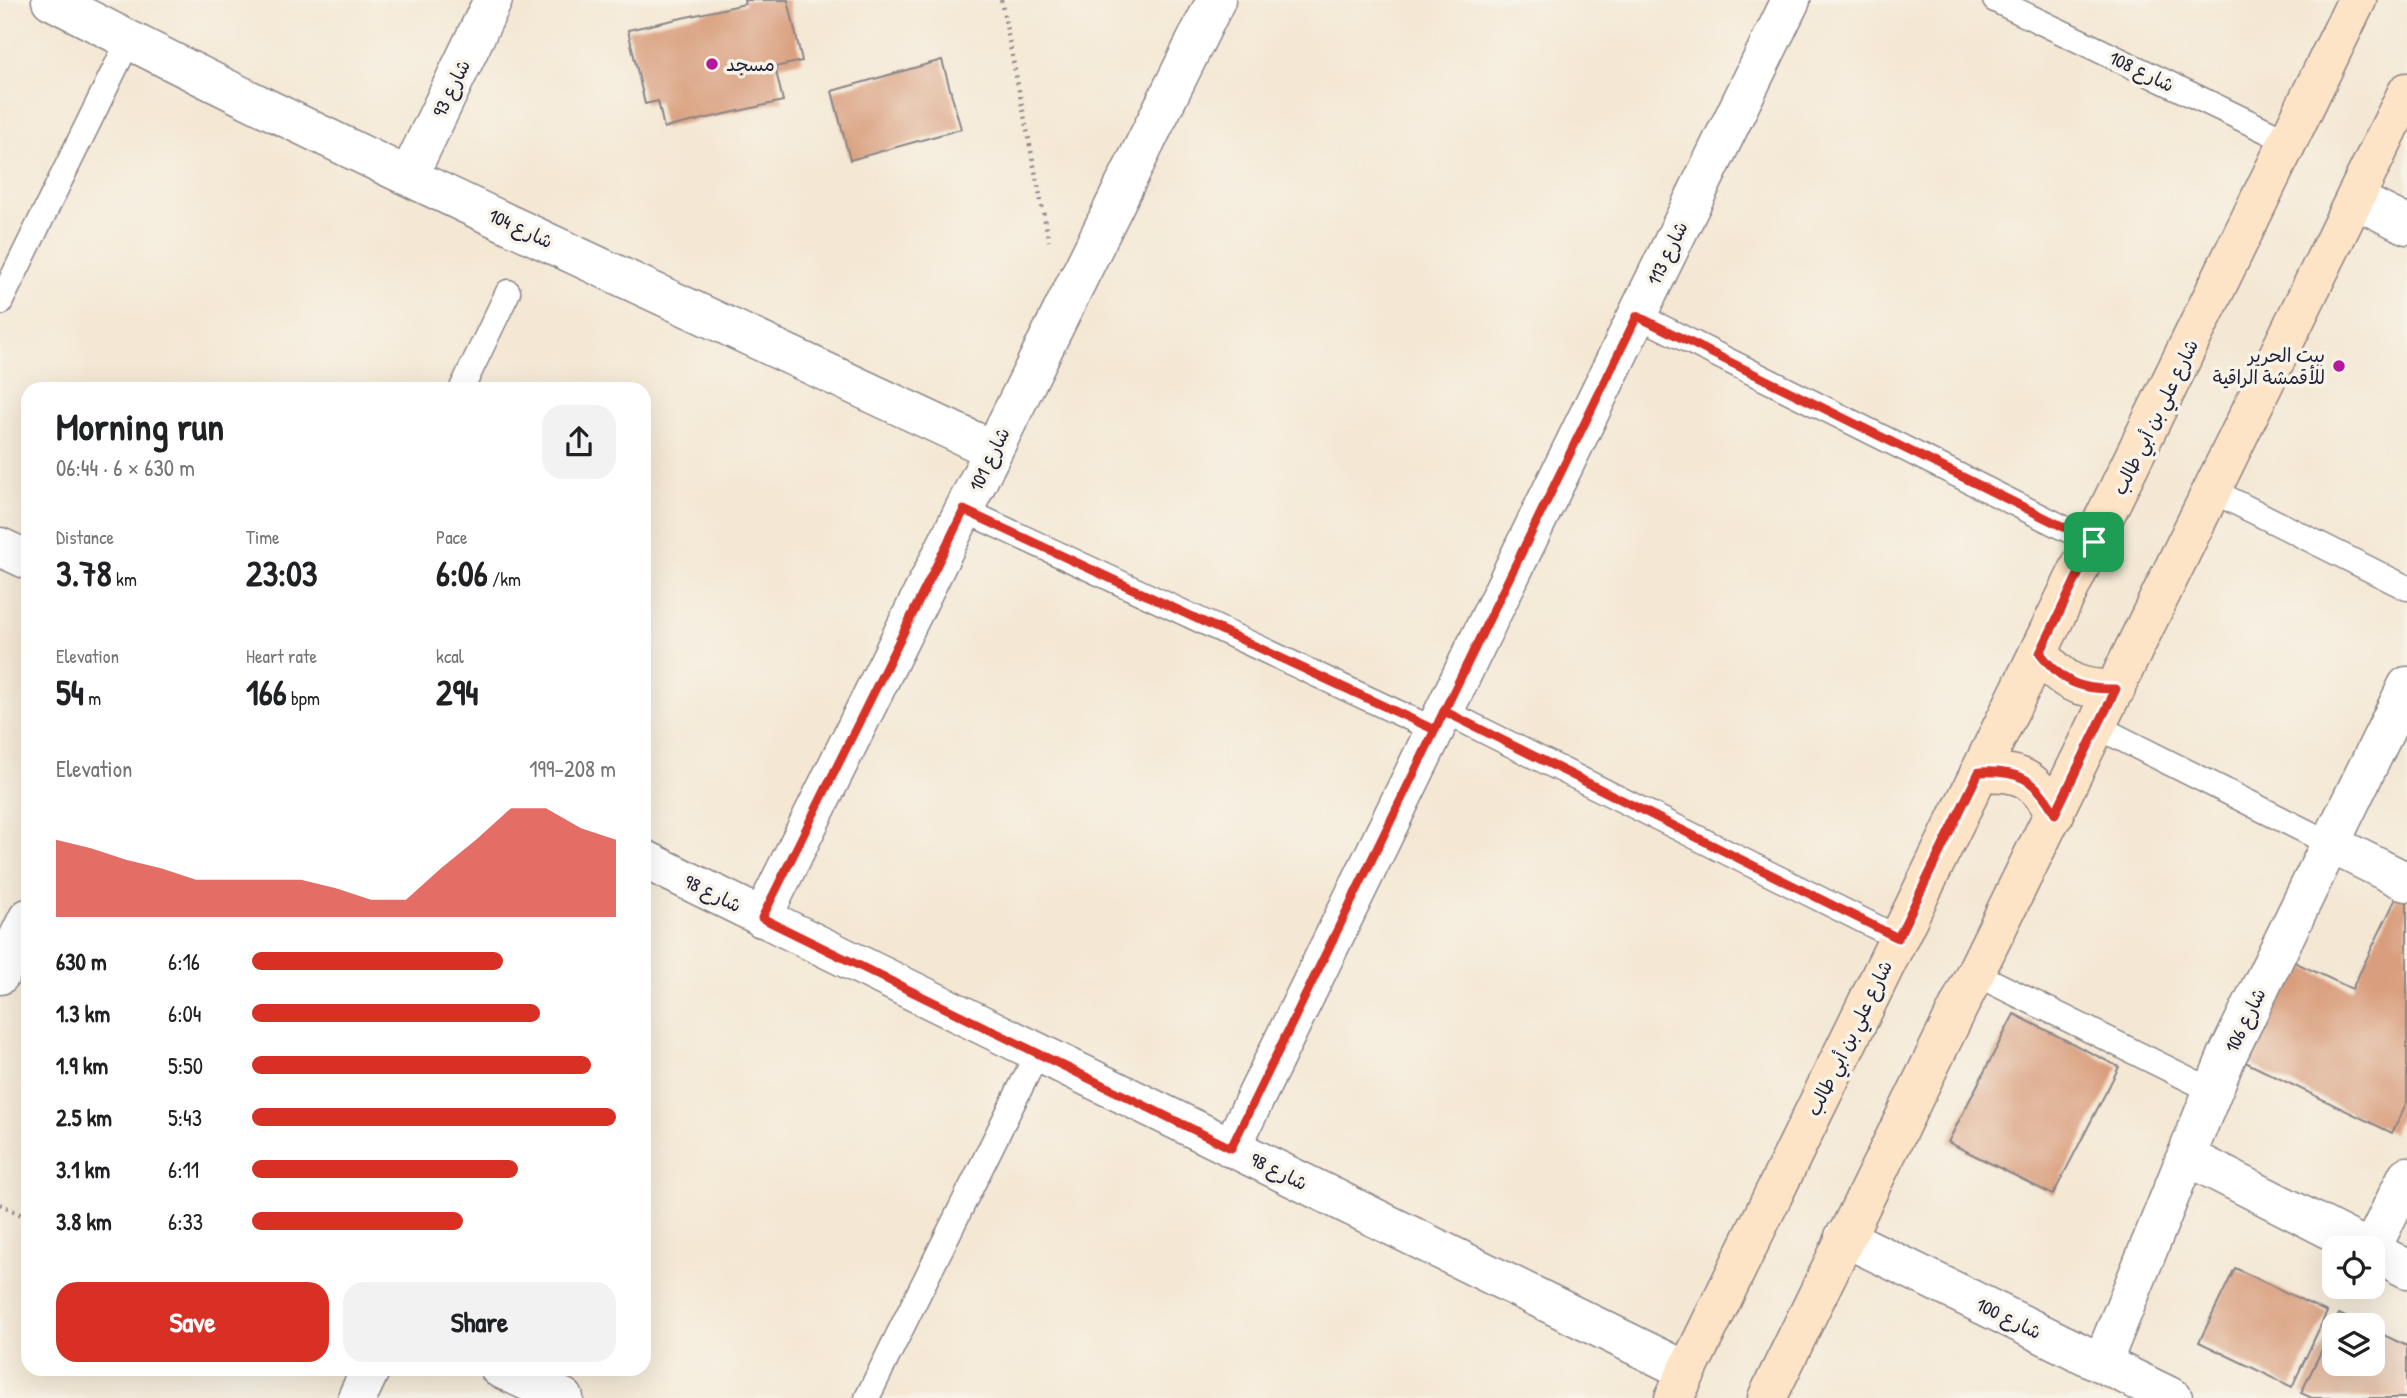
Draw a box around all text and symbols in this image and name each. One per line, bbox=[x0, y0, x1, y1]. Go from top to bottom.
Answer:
street label: شارع 108 bbox=[2105, 44, 2179, 99]
place label: مسجد bbox=[726, 51, 775, 77]
street label: شارع 93 bbox=[426, 55, 477, 122]
marker: مسجد bbox=[704, 56, 720, 72]
street label: شارع 104 bbox=[484, 202, 557, 255]
street label: شارع 113 bbox=[1640, 217, 1694, 290]
street label: شارع علي بن أبي طالب bbox=[2106, 335, 2208, 501]
place label: بيت الحرير للأقمشة الراقية bbox=[2213, 342, 2325, 390]
marker: بيت الحرير للأقمشة الراقية bbox=[2331, 358, 2347, 374]
text: Morning run bbox=[56, 400, 224, 452]
button: share bbox=[542, 405, 616, 479]
street label: شارع 101 bbox=[962, 423, 1016, 496]
text: 06:44 · 6 × 630 m bbox=[56, 452, 195, 483]
pin bbox=[2064, 512, 2124, 572]
icon: arrive bbox=[2075, 523, 2113, 561]
text: Distance bbox=[56, 524, 114, 550]
text: Time bbox=[246, 524, 280, 550]
text: Pace bbox=[436, 524, 468, 550]
text: 3.78 bbox=[56, 550, 112, 597]
text: 23:03 bbox=[246, 550, 318, 597]
text: 6:06 bbox=[436, 550, 488, 597]
text: km bbox=[112, 566, 137, 592]
text: /km bbox=[488, 566, 521, 592]
text: Elevation bbox=[56, 643, 119, 669]
text: Heart rate bbox=[246, 643, 317, 669]
text: kcal bbox=[436, 643, 464, 669]
text: 54 bbox=[56, 669, 84, 716]
text: 166 bbox=[246, 669, 287, 716]
text: 294 bbox=[436, 669, 478, 716]
text: m bbox=[84, 685, 101, 711]
text: bpm bbox=[287, 685, 320, 711]
text: Elevation bbox=[56, 753, 132, 784]
text: 199–208 m bbox=[529, 753, 616, 784]
street label: شارع 98 bbox=[680, 868, 746, 919]
text: 630 m bbox=[56, 946, 107, 977]
text: 6:16 bbox=[168, 946, 200, 977]
street label: شارع علي بن أبي طالب bbox=[1800, 956, 1902, 1122]
street label: شارع 106 bbox=[2218, 984, 2273, 1057]
text: 1.3 km bbox=[56, 998, 110, 1029]
text: 6:04 bbox=[168, 998, 201, 1029]
text: 1.9 km bbox=[56, 1050, 108, 1081]
text: 5:50 bbox=[168, 1050, 203, 1081]
text: 2.5 km bbox=[56, 1102, 112, 1133]
text: 5:43 bbox=[168, 1102, 202, 1133]
street label: شارع 98 bbox=[1246, 1146, 1312, 1197]
text: 3.1 km bbox=[56, 1154, 110, 1185]
text: 6:11 bbox=[168, 1154, 199, 1185]
text: 3.8 km bbox=[56, 1206, 112, 1237]
text: 6:33 bbox=[168, 1206, 203, 1237]
map controls bbox=[2322, 1236, 2385, 1376]
button: locate bbox=[2322, 1236, 2385, 1299]
button: Save bbox=[56, 1282, 329, 1362]
button: Share bbox=[343, 1282, 616, 1362]
street label: شارع 100 bbox=[1972, 1291, 2046, 1346]
button: layers bbox=[2322, 1313, 2385, 1376]

